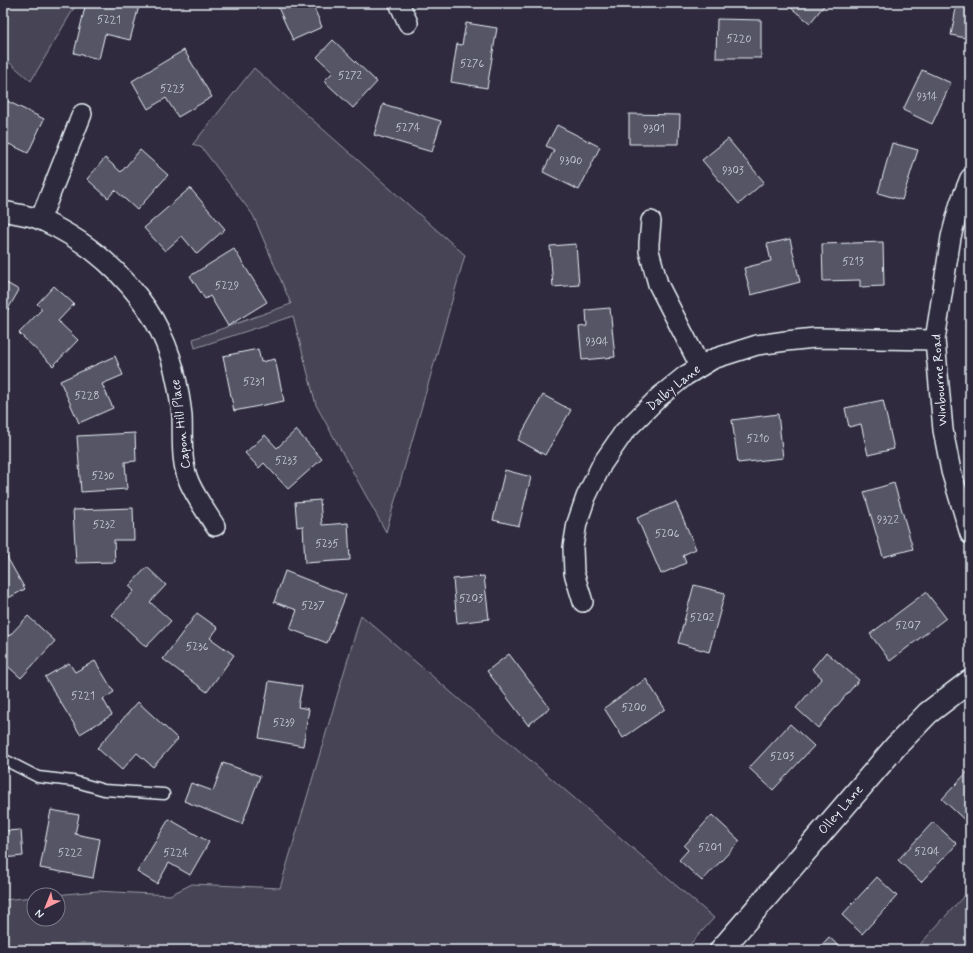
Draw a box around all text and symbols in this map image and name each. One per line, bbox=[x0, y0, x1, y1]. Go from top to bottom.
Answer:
house number: 5221 bbox=[97, 13, 121, 27]
house number: 5220 bbox=[726, 32, 752, 46]
house number: 5276 bbox=[460, 57, 484, 71]
house number: 5272 bbox=[338, 69, 363, 83]
house number: 5223 bbox=[160, 82, 184, 96]
house number: 9314 bbox=[917, 90, 938, 104]
house number: 5274 bbox=[396, 121, 421, 135]
house number: 9301 bbox=[643, 122, 665, 136]
house number: 9300 bbox=[560, 154, 582, 168]
house number: 9303 bbox=[722, 164, 744, 178]
house number: 5213 bbox=[842, 255, 864, 269]
house number: 5229 bbox=[215, 279, 239, 293]
street label: Winbourne Road bbox=[928, 333, 952, 427]
house number: 9304 bbox=[585, 335, 609, 349]
street label: Dalby Lane bbox=[643, 361, 705, 415]
house number: 5231 bbox=[243, 375, 265, 389]
street label: Capon Hill Place bbox=[167, 378, 195, 470]
house number: 5228 bbox=[74, 389, 100, 403]
house number: 5210 bbox=[747, 432, 769, 446]
house number: 5233 bbox=[275, 454, 297, 468]
house number: 5230 bbox=[91, 469, 115, 483]
house number: 9322 bbox=[877, 513, 900, 527]
house number: 5232 bbox=[93, 518, 116, 532]
house number: 5206 bbox=[655, 527, 680, 541]
house number: 5235 bbox=[315, 537, 339, 551]
house number: 5203 bbox=[459, 592, 483, 606]
house number: 5237 bbox=[301, 599, 325, 613]
house number: 5202 bbox=[690, 611, 715, 625]
house number: 5207 bbox=[895, 619, 921, 633]
house number: 5236 bbox=[186, 640, 209, 654]
house number: 5221 bbox=[71, 689, 95, 703]
house number: 5200 bbox=[621, 701, 647, 715]
house number: 5239 bbox=[273, 716, 295, 730]
house number: 5203 bbox=[770, 750, 794, 764]
street label: Olley Lane bbox=[815, 782, 867, 838]
house number: 5201 bbox=[698, 841, 722, 855]
house number: 5204 bbox=[914, 845, 940, 859]
house number: 5222 bbox=[58, 846, 83, 860]
house number: 5224 bbox=[163, 846, 189, 860]
north arrow bbox=[26, 887, 66, 927]
text: N bbox=[32, 906, 47, 921]

